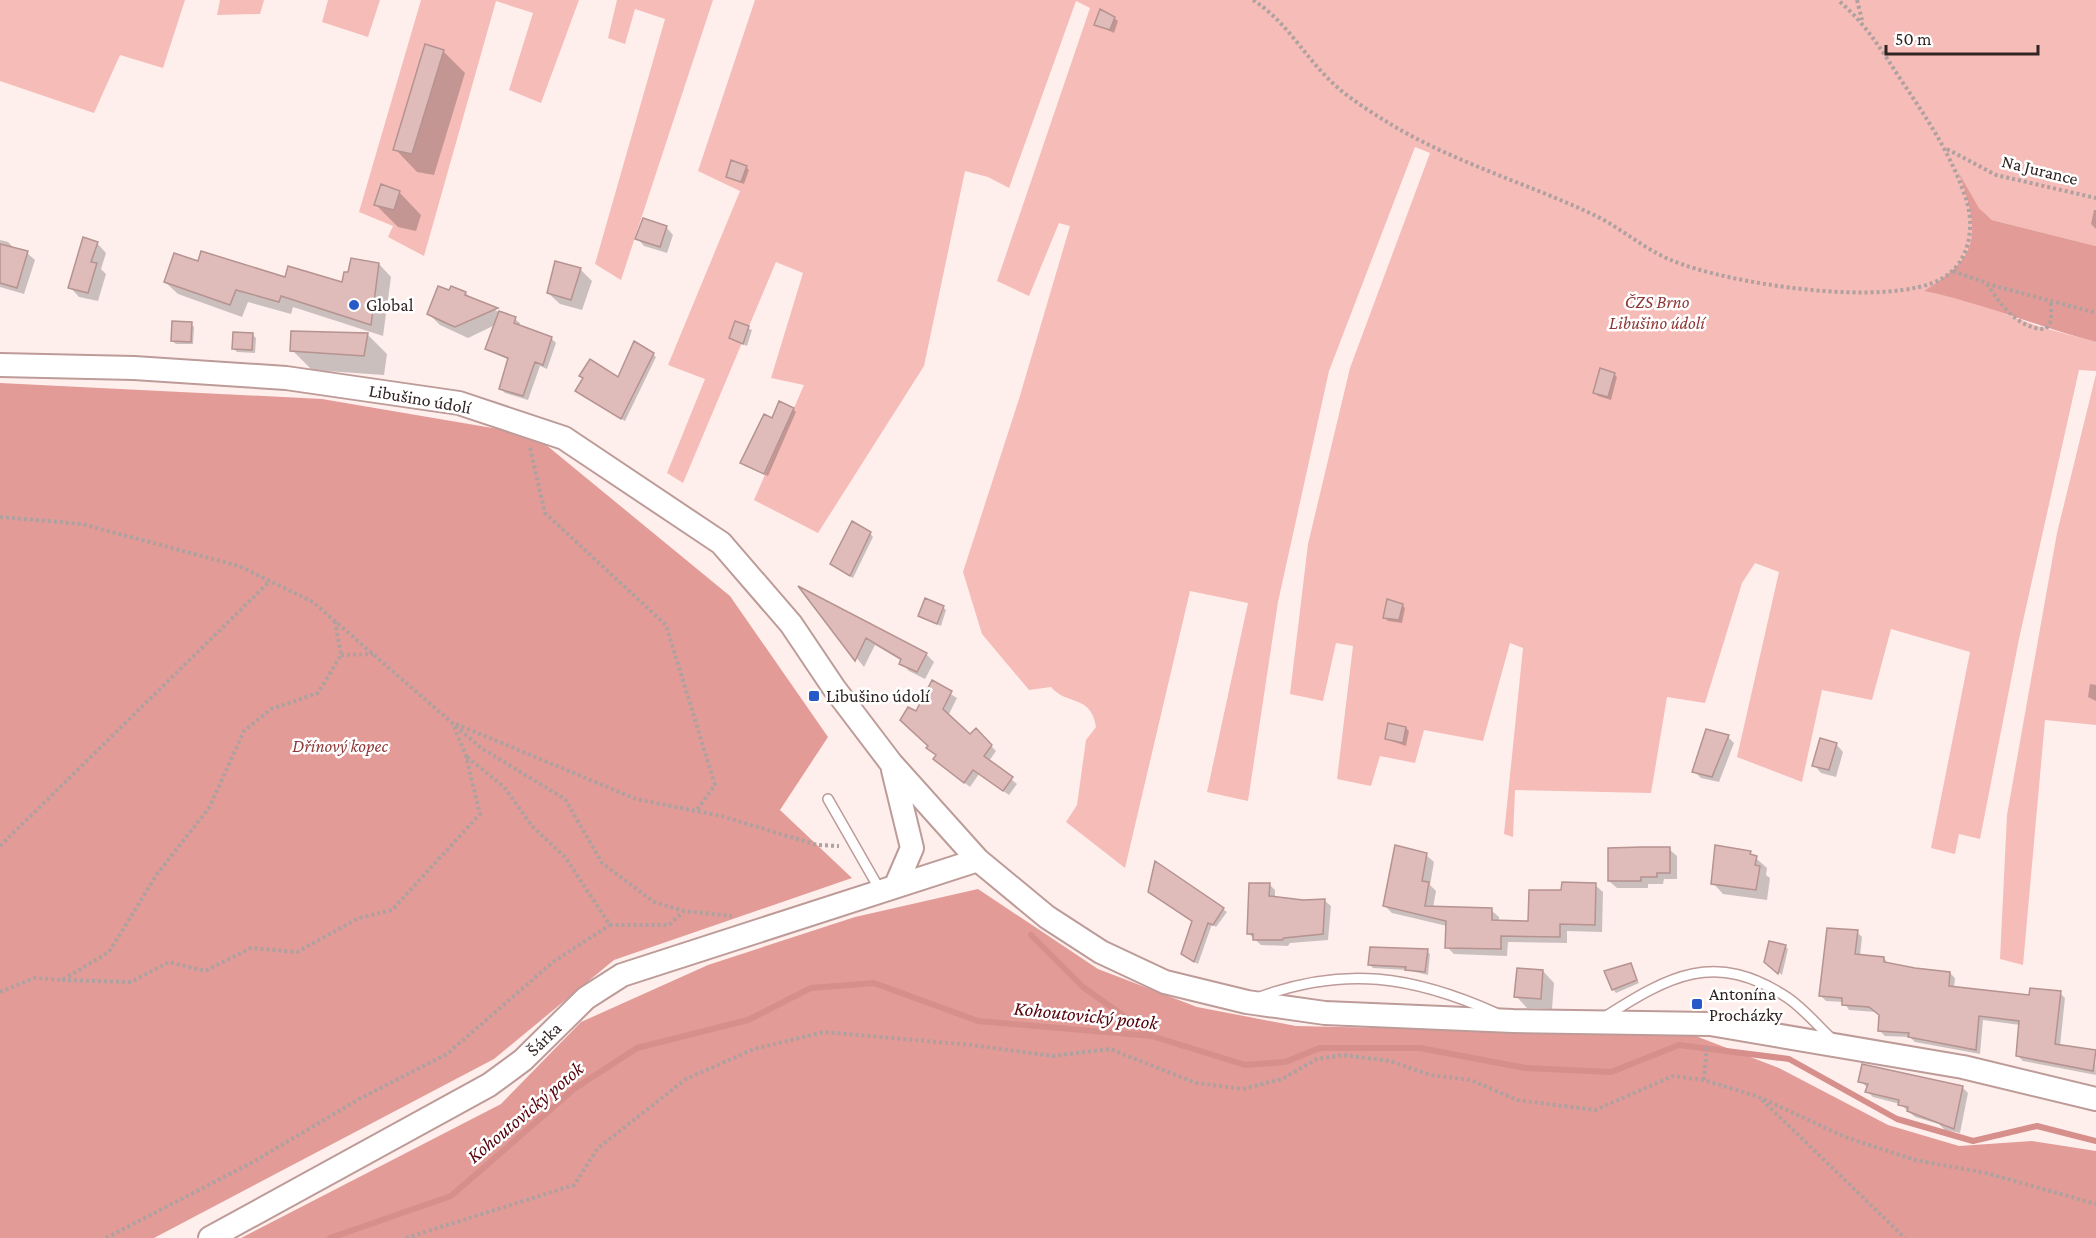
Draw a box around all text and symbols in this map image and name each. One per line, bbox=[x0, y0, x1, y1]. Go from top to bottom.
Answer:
scale bar bbox=[1886, 18, 2038, 56]
text: 50 m bbox=[1895, 29, 1932, 49]
street label: Na Jurance bbox=[2000, 151, 2080, 189]
park label: ČZS Brno Libušino údolí bbox=[1609, 292, 1707, 333]
place label: Global bbox=[366, 295, 414, 315]
marker: Global bbox=[347, 298, 361, 312]
street label: Libušino údolí bbox=[367, 380, 474, 418]
place label: Libušino údolí bbox=[826, 686, 931, 706]
marker: Libušino údolí bbox=[807, 689, 821, 703]
park label: Dřínový kopec bbox=[292, 736, 388, 756]
place label: Antonína Procházky bbox=[1709, 984, 1783, 1025]
water label: Kohoutovický potok bbox=[1013, 996, 1161, 1035]
marker: Antonína Procházky bbox=[1690, 997, 1704, 1011]
street label: Šárka bbox=[523, 1018, 565, 1060]
water label: Kohoutovický potok bbox=[462, 1056, 589, 1168]

